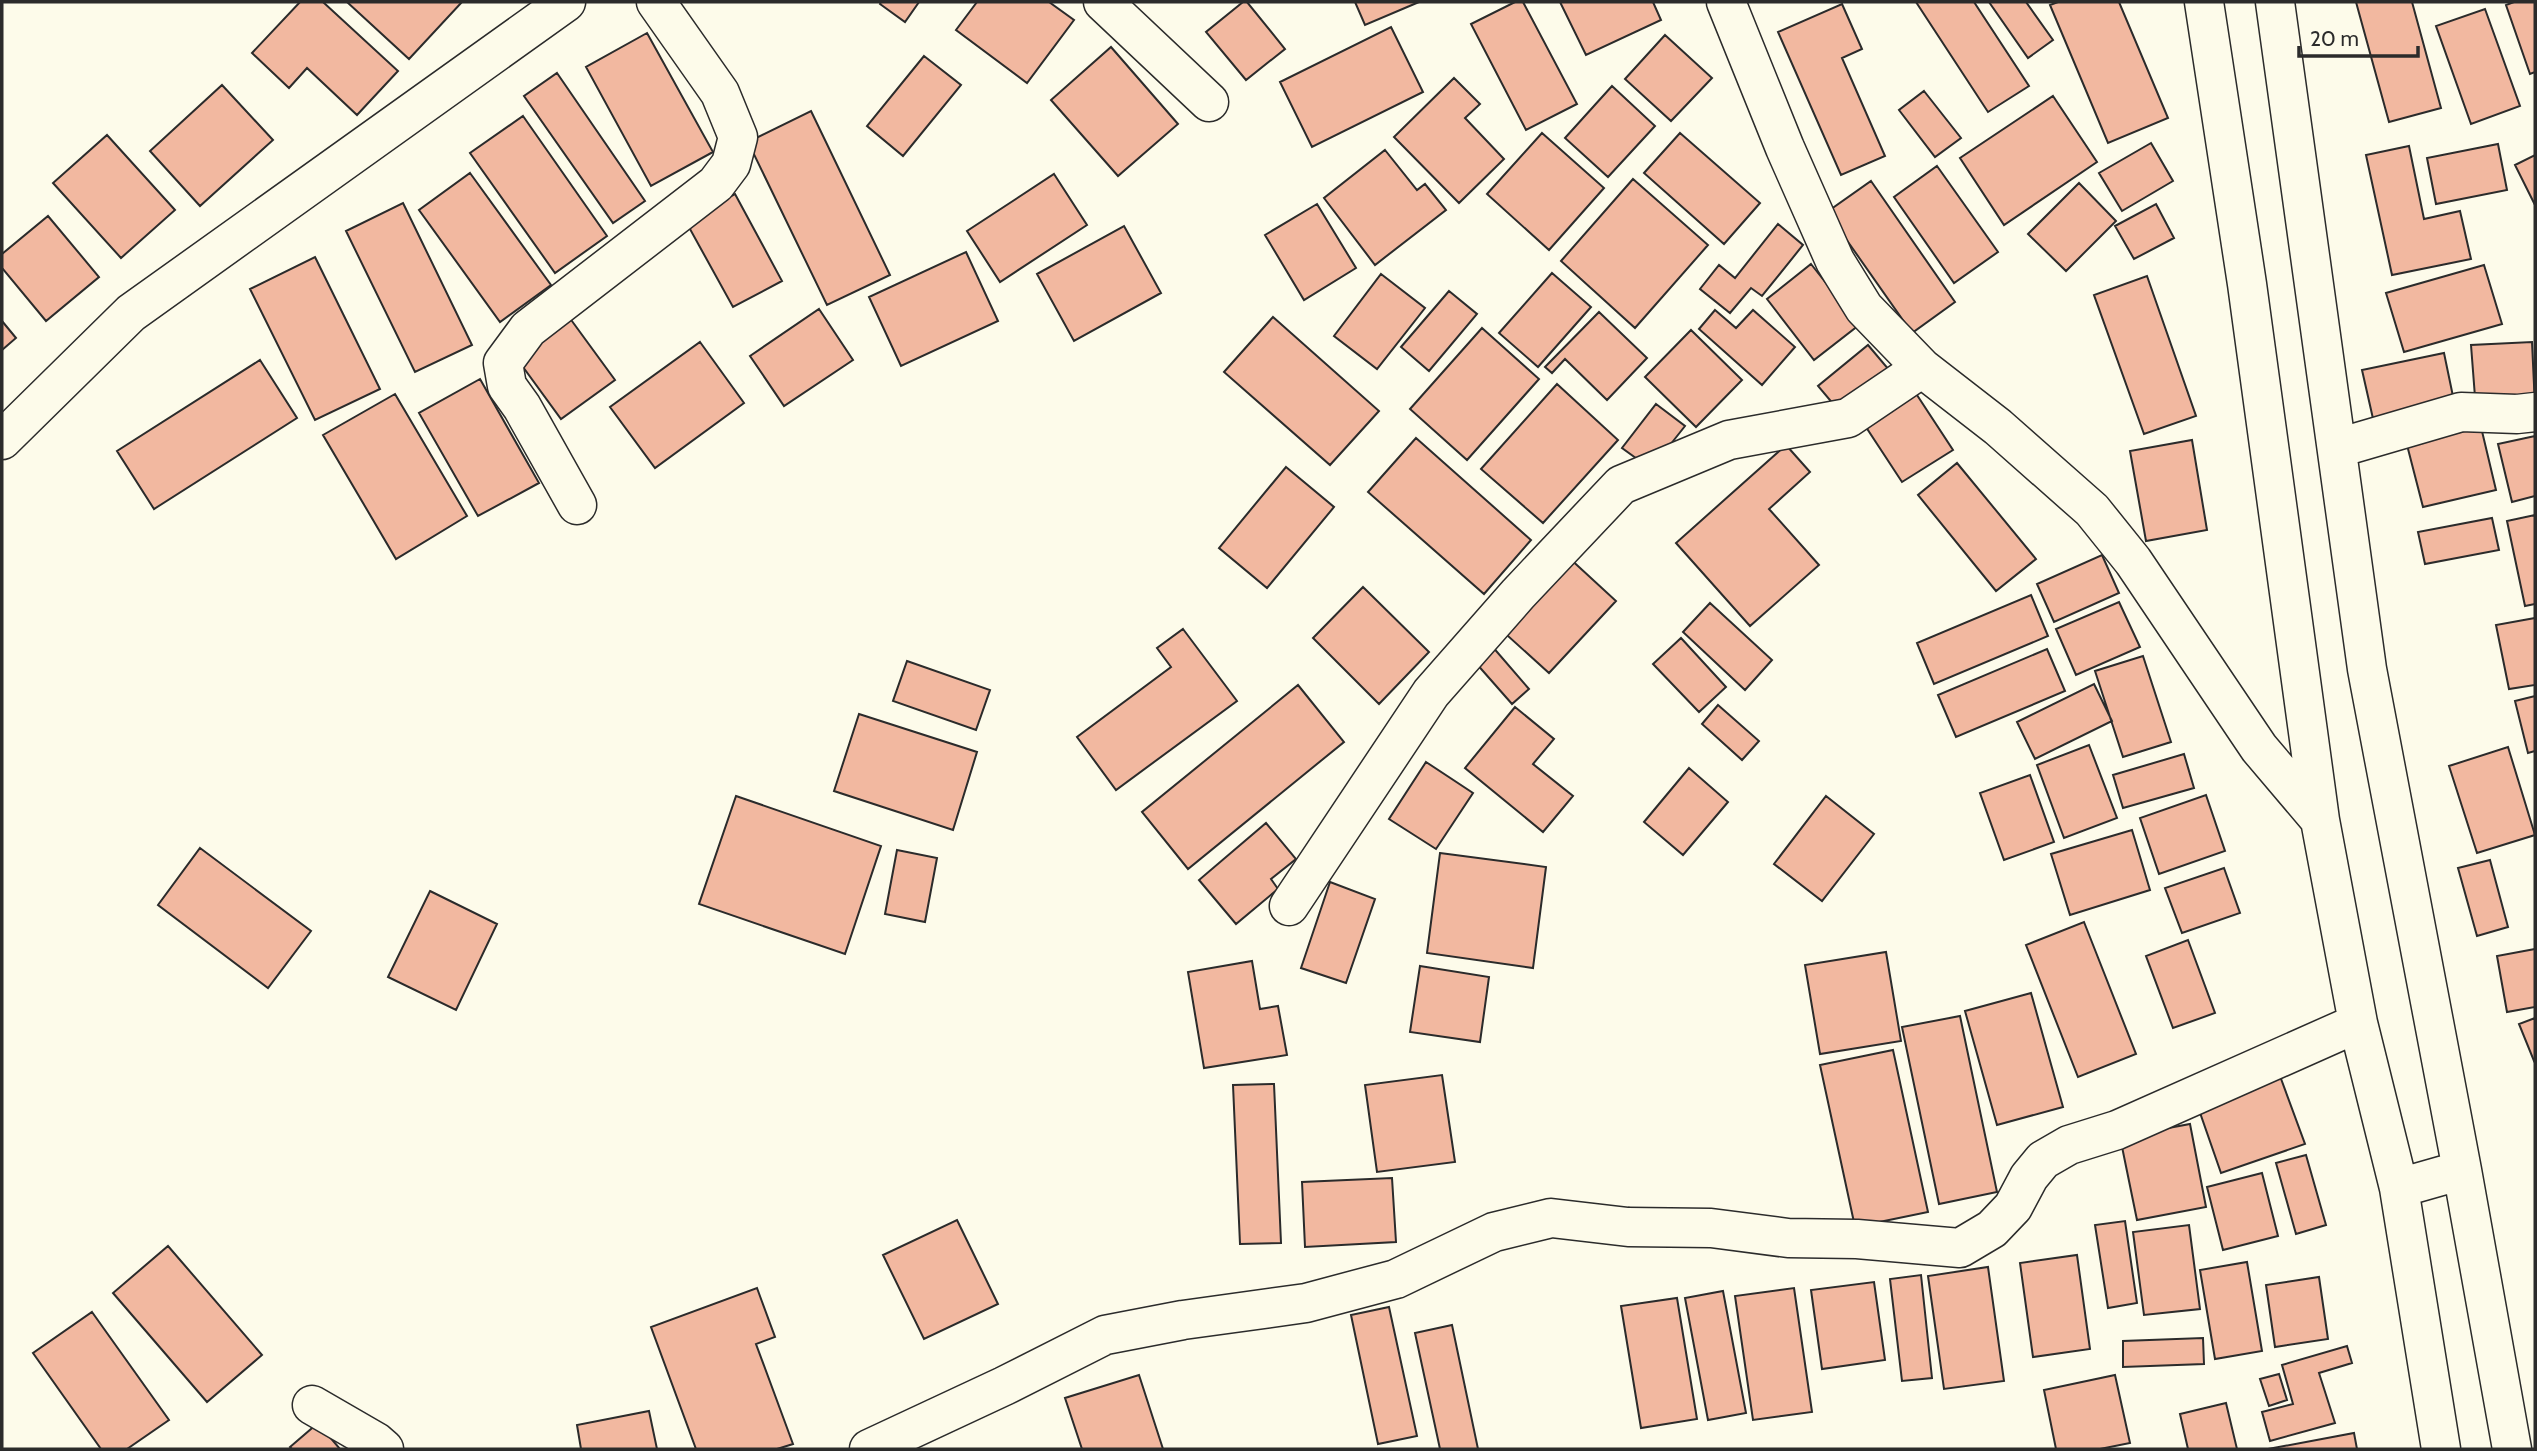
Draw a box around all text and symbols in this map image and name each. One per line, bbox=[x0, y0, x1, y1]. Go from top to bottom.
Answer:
scale bar bbox=[2299, 14, 2418, 58]
text: 20 m bbox=[2310, 26, 2359, 51]

